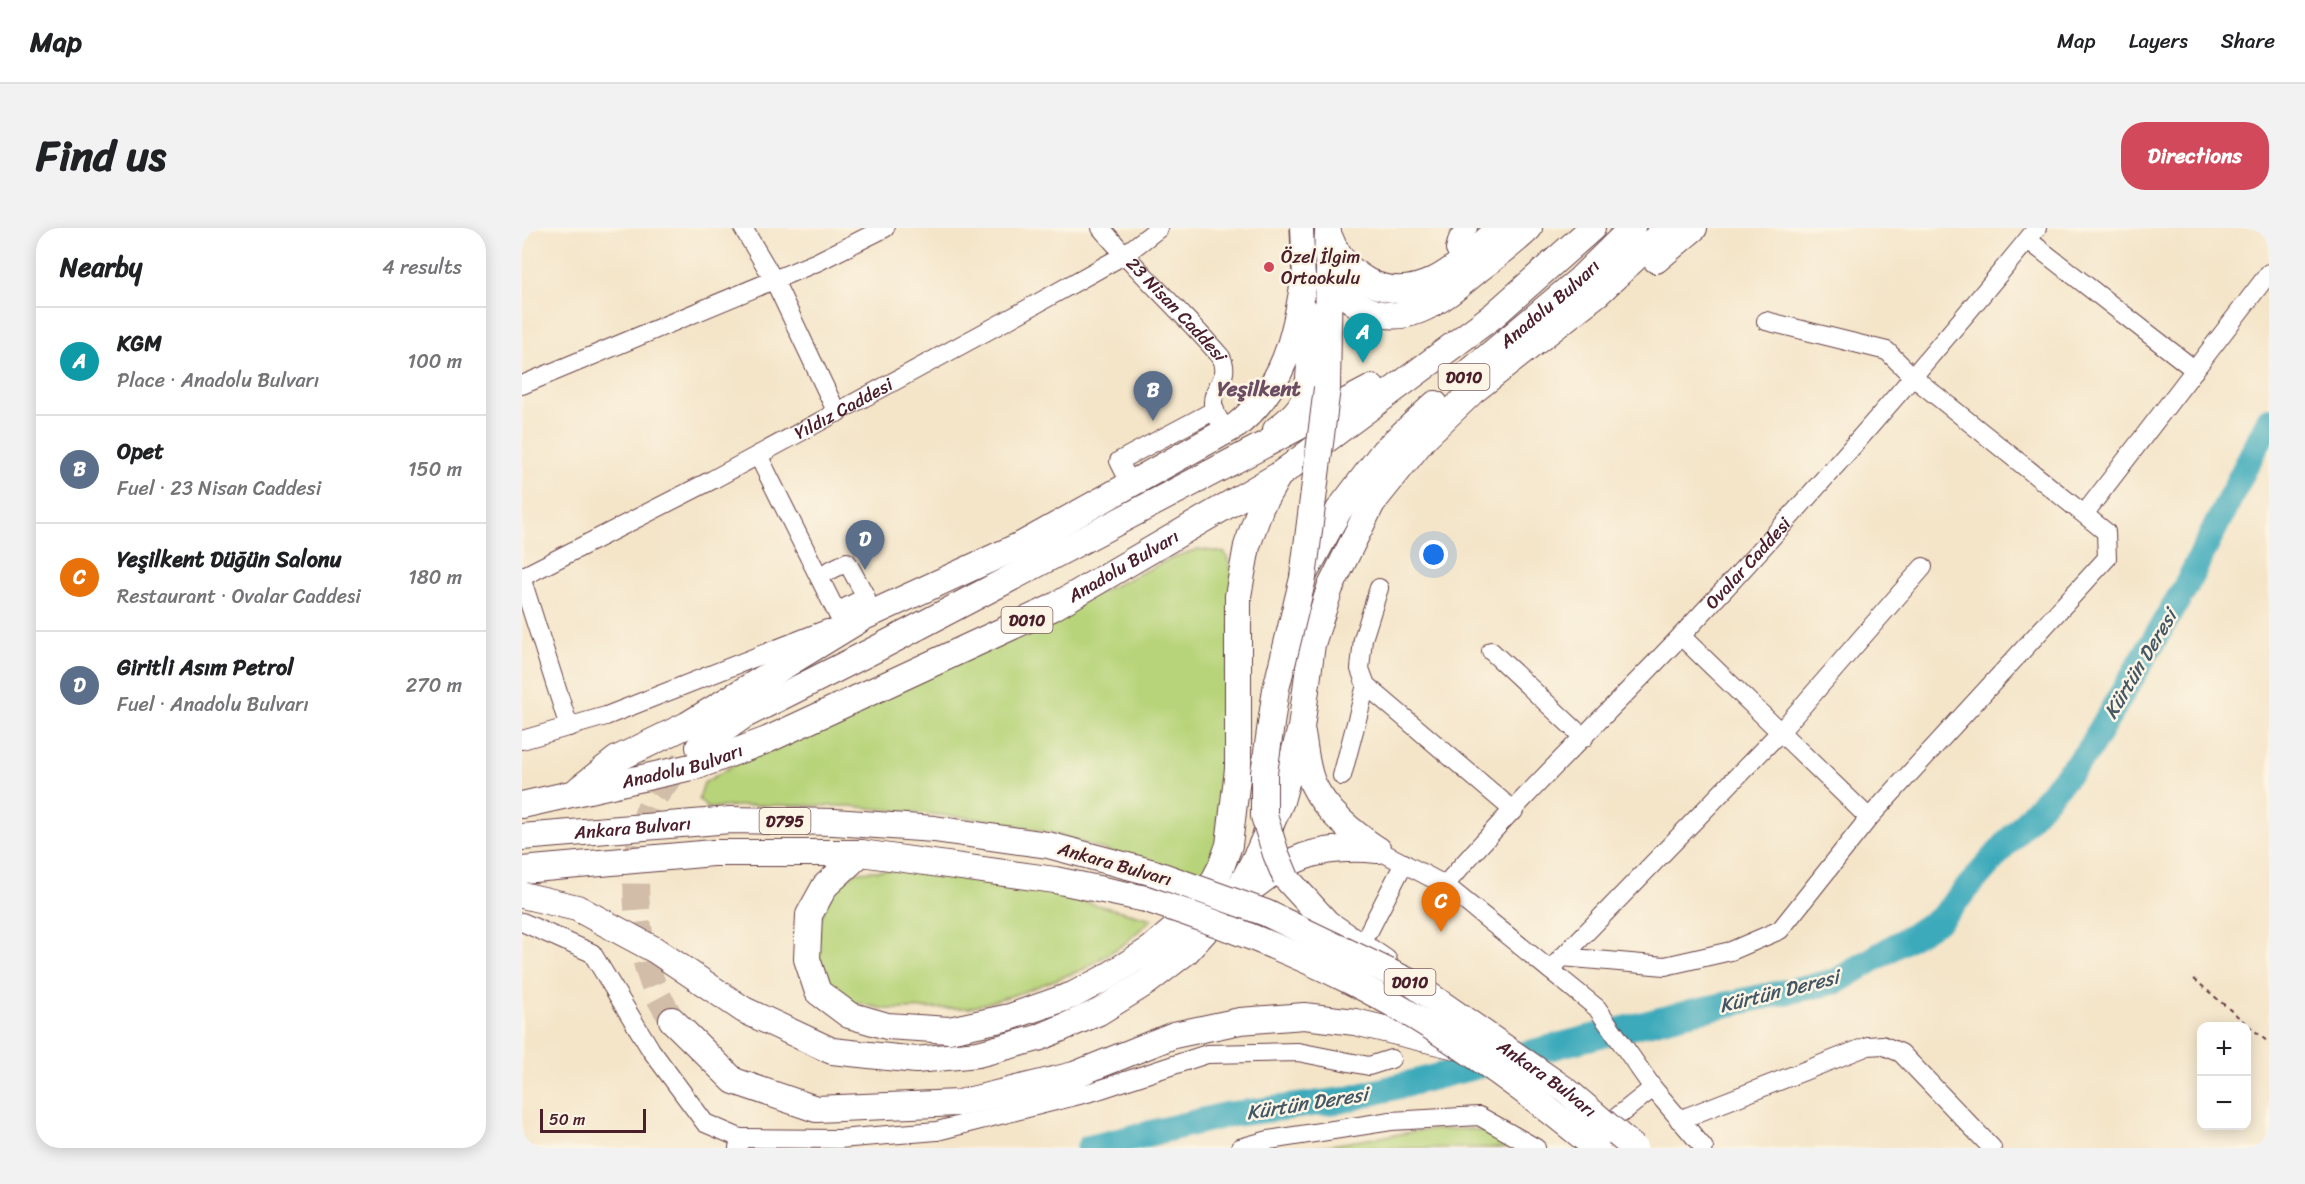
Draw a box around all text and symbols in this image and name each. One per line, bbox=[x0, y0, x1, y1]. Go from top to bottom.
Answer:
text: Map bbox=[30, 17, 82, 66]
text: Map bbox=[2057, 22, 2096, 60]
text: Layers bbox=[2129, 22, 2188, 60]
text: Share bbox=[2221, 22, 2275, 60]
text: Find us bbox=[36, 119, 166, 193]
button: Directions bbox=[2121, 122, 2269, 190]
place label: Özel İlgim Ortaokulu bbox=[1281, 241, 1361, 294]
text: Nearby bbox=[60, 244, 142, 290]
street label: 23 Nisan Caddesi bbox=[1118, 249, 1237, 368]
text: 4 results bbox=[382, 250, 462, 285]
street label: Anadolu Bulvarı bbox=[1491, 251, 1608, 357]
marker: Özel İlgim Ortaokulu bbox=[1262, 260, 1276, 274]
pin: A bbox=[1344, 314, 1382, 363]
text: KGM bbox=[117, 324, 162, 363]
text: A bbox=[73, 344, 86, 379]
text: 100 m bbox=[408, 344, 462, 379]
text: Place · Anadolu Bulvarı bbox=[117, 363, 319, 398]
road number: D010 bbox=[1438, 364, 1490, 390]
street label: Yıldız Caddesi bbox=[788, 368, 900, 449]
district label: Yeşilkent bbox=[1217, 370, 1302, 408]
pin: B bbox=[1134, 372, 1172, 421]
text: Opet bbox=[117, 432, 164, 471]
text: B bbox=[73, 452, 86, 487]
text: 150 m bbox=[408, 452, 462, 487]
text: Fuel · 23 Nisan Caddesi bbox=[117, 471, 321, 506]
street label: Ovalar Caddesi bbox=[1697, 509, 1800, 617]
pin: D bbox=[846, 520, 884, 570]
street label: Anadolu Bulvarı bbox=[1061, 521, 1185, 612]
text: Yeşilkent Düğün Salonu bbox=[117, 540, 342, 579]
your location bbox=[1419, 540, 1448, 569]
text: C bbox=[73, 560, 86, 595]
text: 180 m bbox=[408, 560, 462, 595]
text: Restaurant · Ovalar Caddesi bbox=[117, 579, 361, 614]
water label: Kürtün Deresi bbox=[2094, 600, 2189, 726]
road number: D010 bbox=[1002, 607, 1052, 633]
text: Giritli Asım Petrol bbox=[117, 648, 294, 687]
text: D bbox=[74, 668, 85, 703]
text: 270 m bbox=[406, 668, 462, 703]
text: Fuel · Anadolu Bulvarı bbox=[117, 687, 309, 722]
street label: Anadolu Bulvarı bbox=[618, 734, 748, 798]
street label: Ankara Bulvarı bbox=[572, 807, 692, 849]
road number: D795 bbox=[760, 808, 810, 834]
street label: Ankara Bulvarı bbox=[1053, 832, 1176, 896]
pin: C bbox=[1422, 882, 1460, 932]
water label: Kürtün Deresi bbox=[1716, 959, 1846, 1023]
road number: D010 bbox=[1384, 969, 1436, 995]
map controls bbox=[2197, 1022, 2251, 1130]
button: + bbox=[2197, 1022, 2251, 1076]
street label: Ankara Bulvarı bbox=[1489, 1030, 1604, 1126]
water label: Kürtün Deresi bbox=[1244, 1076, 1374, 1130]
button: − bbox=[2197, 1076, 2251, 1130]
text: 50 m bbox=[549, 1105, 585, 1134]
scale bar bbox=[540, 1106, 646, 1134]

